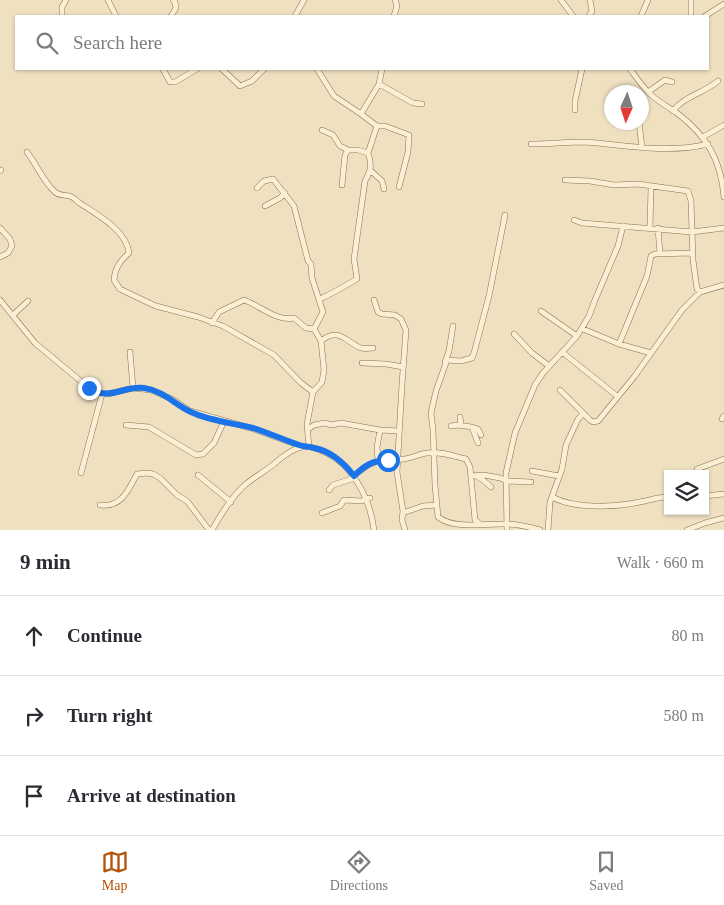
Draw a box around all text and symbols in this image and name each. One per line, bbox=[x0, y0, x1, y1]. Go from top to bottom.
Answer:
search box bbox=[15, 15, 709, 70]
icon: search bbox=[33, 29, 61, 57]
text: Search here bbox=[73, 32, 162, 53]
north arrow bbox=[604, 85, 649, 130]
route end bbox=[78, 377, 101, 400]
route start bbox=[377, 449, 400, 472]
map controls bbox=[664, 470, 709, 515]
button: layers bbox=[664, 470, 709, 515]
text: 9 min bbox=[20, 550, 71, 574]
text: Walk · 660 m bbox=[617, 554, 704, 571]
icon: ahead bbox=[20, 622, 48, 650]
text: Continue bbox=[67, 625, 142, 646]
text: 80 m bbox=[672, 627, 704, 644]
icon: right bbox=[20, 702, 48, 730]
text: Turn right bbox=[67, 705, 152, 726]
text: 580 m bbox=[664, 707, 704, 724]
icon: arrive bbox=[20, 782, 48, 810]
text: Arrive at destination bbox=[67, 785, 236, 806]
tab: Map bbox=[101, 848, 129, 894]
tab: Directions bbox=[330, 848, 388, 894]
tab: Saved bbox=[589, 848, 623, 894]

